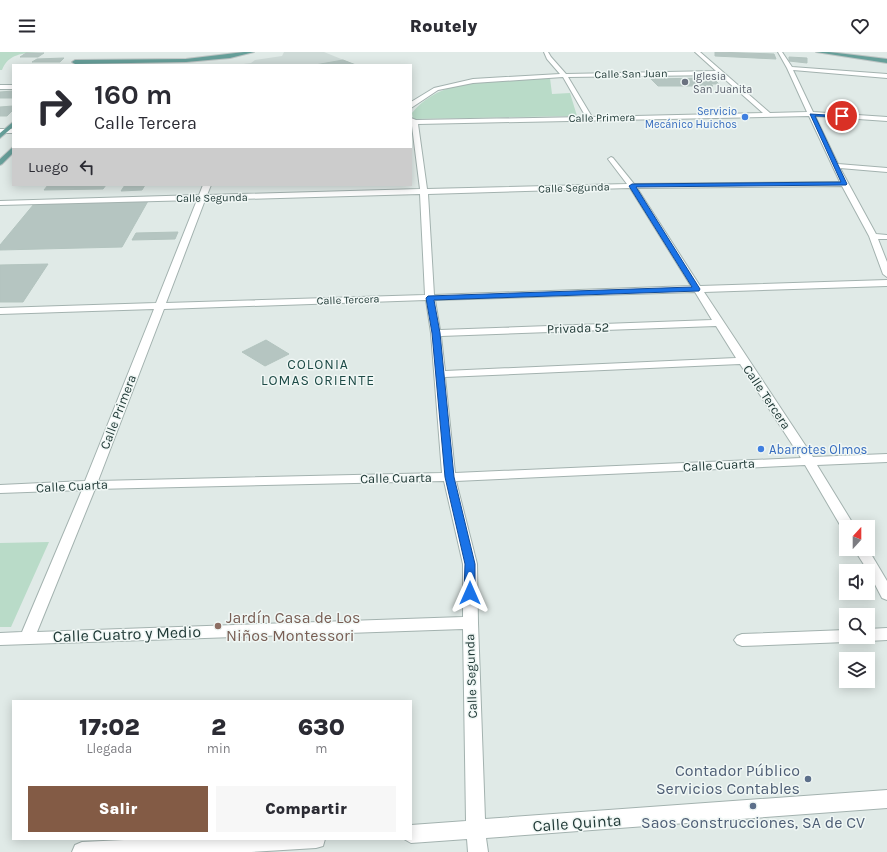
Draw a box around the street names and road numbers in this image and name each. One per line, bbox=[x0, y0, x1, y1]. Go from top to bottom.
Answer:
street label: Calle San Juan bbox=[594, 67, 668, 81]
street label: Calle Primera bbox=[569, 111, 635, 125]
street label: Calle Segunda bbox=[538, 180, 610, 196]
street label: Calle Segunda bbox=[176, 191, 248, 205]
street label: Calle Tercera bbox=[316, 292, 380, 308]
street label: Privada 52 bbox=[547, 319, 609, 337]
street label: Calle Tercera bbox=[740, 362, 794, 432]
street label: Calle Primera bbox=[97, 373, 139, 451]
street label: Calle Cuarta bbox=[683, 456, 755, 474]
street label: Calle Cuarta bbox=[360, 470, 432, 486]
street label: Calle Cuarta bbox=[36, 477, 108, 495]
street label: Calle Cuatro y Medio bbox=[53, 622, 201, 646]
street label: Calle Segunda bbox=[462, 633, 480, 719]
street label: Calle Quinta bbox=[532, 810, 622, 836]

